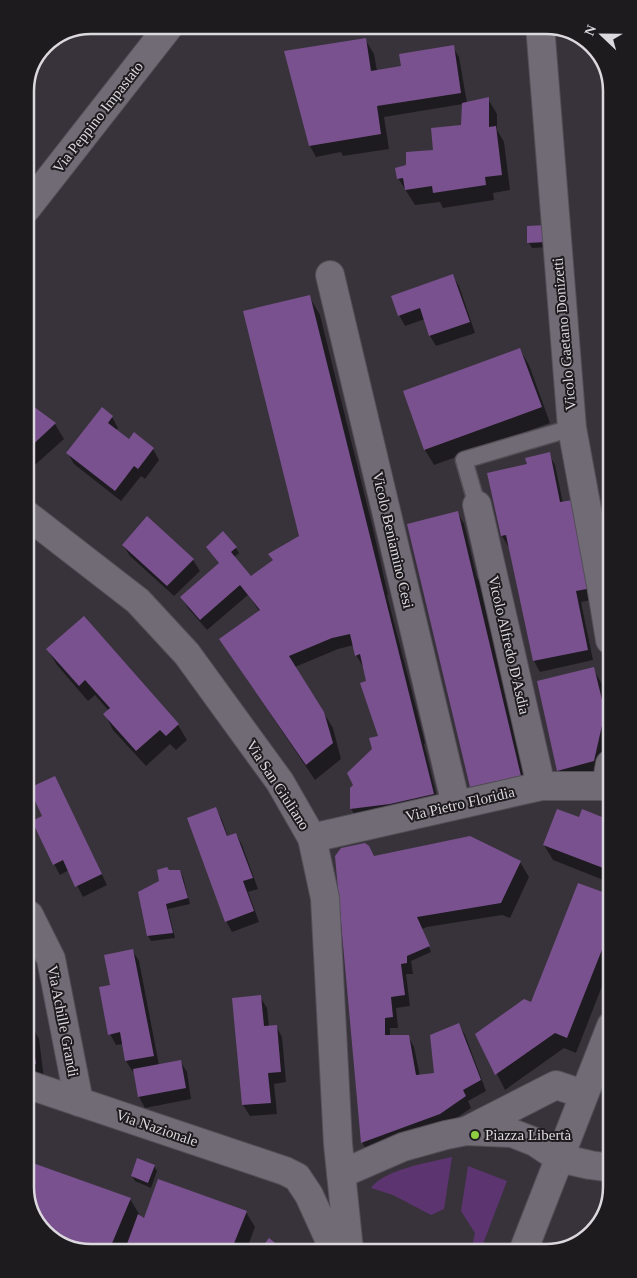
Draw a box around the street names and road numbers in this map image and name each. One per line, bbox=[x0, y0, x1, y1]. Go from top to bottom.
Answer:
street label: Via Peppino Impastato bbox=[50, 58, 146, 176]
street label: Vicolo Gaetano Donizetti bbox=[549, 257, 579, 411]
street label: Vicolo Beniamino Cesi bbox=[369, 470, 417, 610]
street label: Vicolo Alfredo D'Asdia bbox=[485, 574, 533, 716]
street label: Via San Giuliano bbox=[243, 737, 313, 833]
street label: Via Pietro Floridia bbox=[404, 784, 516, 824]
street label: Via Achille Grandi bbox=[44, 964, 82, 1078]
street label: Via Nazionale bbox=[114, 1107, 200, 1150]

